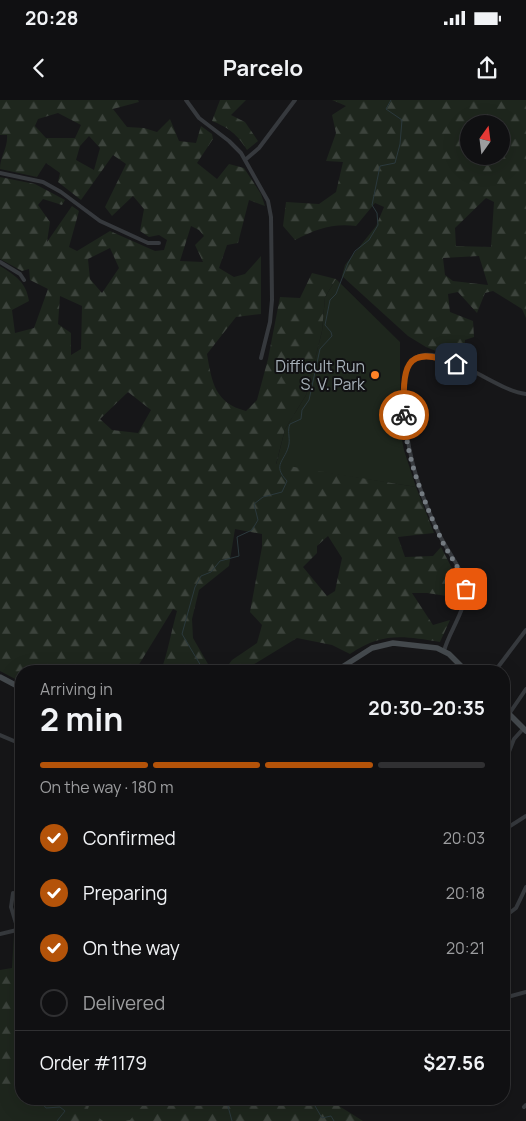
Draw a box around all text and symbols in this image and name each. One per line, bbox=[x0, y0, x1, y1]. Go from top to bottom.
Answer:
text: 20:28 bbox=[25, 5, 78, 31]
text: Parcelo bbox=[223, 53, 303, 83]
icon: back bbox=[25, 54, 53, 82]
icon: share bbox=[473, 54, 501, 82]
north arrow bbox=[460, 115, 510, 165]
map controls bbox=[460, 115, 510, 165]
pin bbox=[435, 343, 477, 385]
icon: home bbox=[442, 350, 470, 378]
place label: Difficult Run S. V. Park bbox=[275, 355, 366, 395]
marker: Difficult Run S. V. Park bbox=[369, 369, 381, 381]
courier bbox=[379, 390, 429, 440]
icon: bike bbox=[390, 401, 418, 429]
pin bbox=[445, 568, 487, 610]
icon: bag bbox=[452, 575, 480, 603]
text: Arriving in bbox=[40, 678, 113, 700]
text: 20:30–20:35 bbox=[368, 695, 485, 721]
text: 2 min bbox=[40, 697, 123, 741]
text: On the way · 180 m bbox=[40, 776, 173, 798]
icon: check bbox=[40, 824, 68, 852]
text: Confirmed bbox=[83, 825, 176, 851]
text: 20:03 bbox=[443, 827, 485, 849]
icon: check bbox=[40, 879, 68, 907]
text: Preparing bbox=[83, 880, 168, 906]
text: 20:18 bbox=[446, 882, 485, 904]
icon: check bbox=[40, 934, 68, 962]
text: On the way bbox=[83, 935, 180, 961]
text: 20:21 bbox=[446, 937, 485, 959]
text: Delivered bbox=[83, 990, 165, 1016]
text: Order #1179 bbox=[40, 1050, 147, 1076]
text: $27.56 bbox=[423, 1050, 485, 1076]

